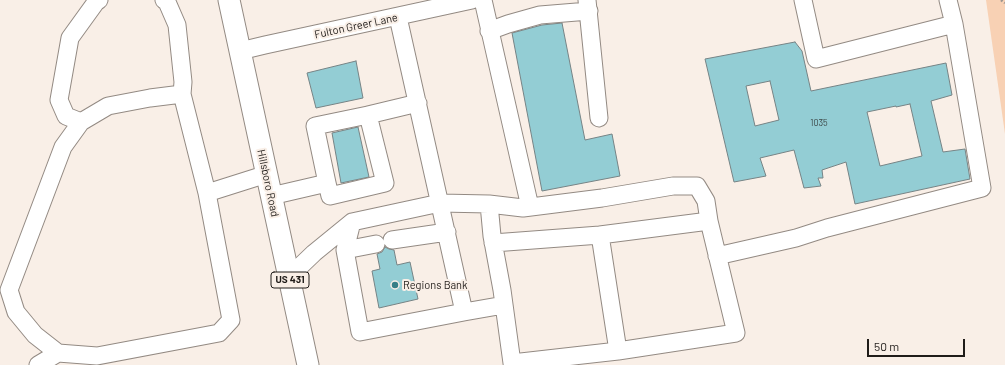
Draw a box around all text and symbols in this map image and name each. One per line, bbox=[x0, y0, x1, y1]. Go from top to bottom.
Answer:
street label: Fulton Greer Lane bbox=[313, 11, 399, 41]
house number: 1035 bbox=[810, 118, 828, 128]
street label: Hillsboro Road bbox=[254, 148, 282, 218]
road number: US 431 bbox=[271, 272, 309, 288]
place label: Regions Bank bbox=[403, 278, 468, 292]
marker: Regions Bank bbox=[390, 280, 400, 290]
scale bar bbox=[869, 331, 967, 357]
text: 50 m bbox=[874, 339, 899, 353]

